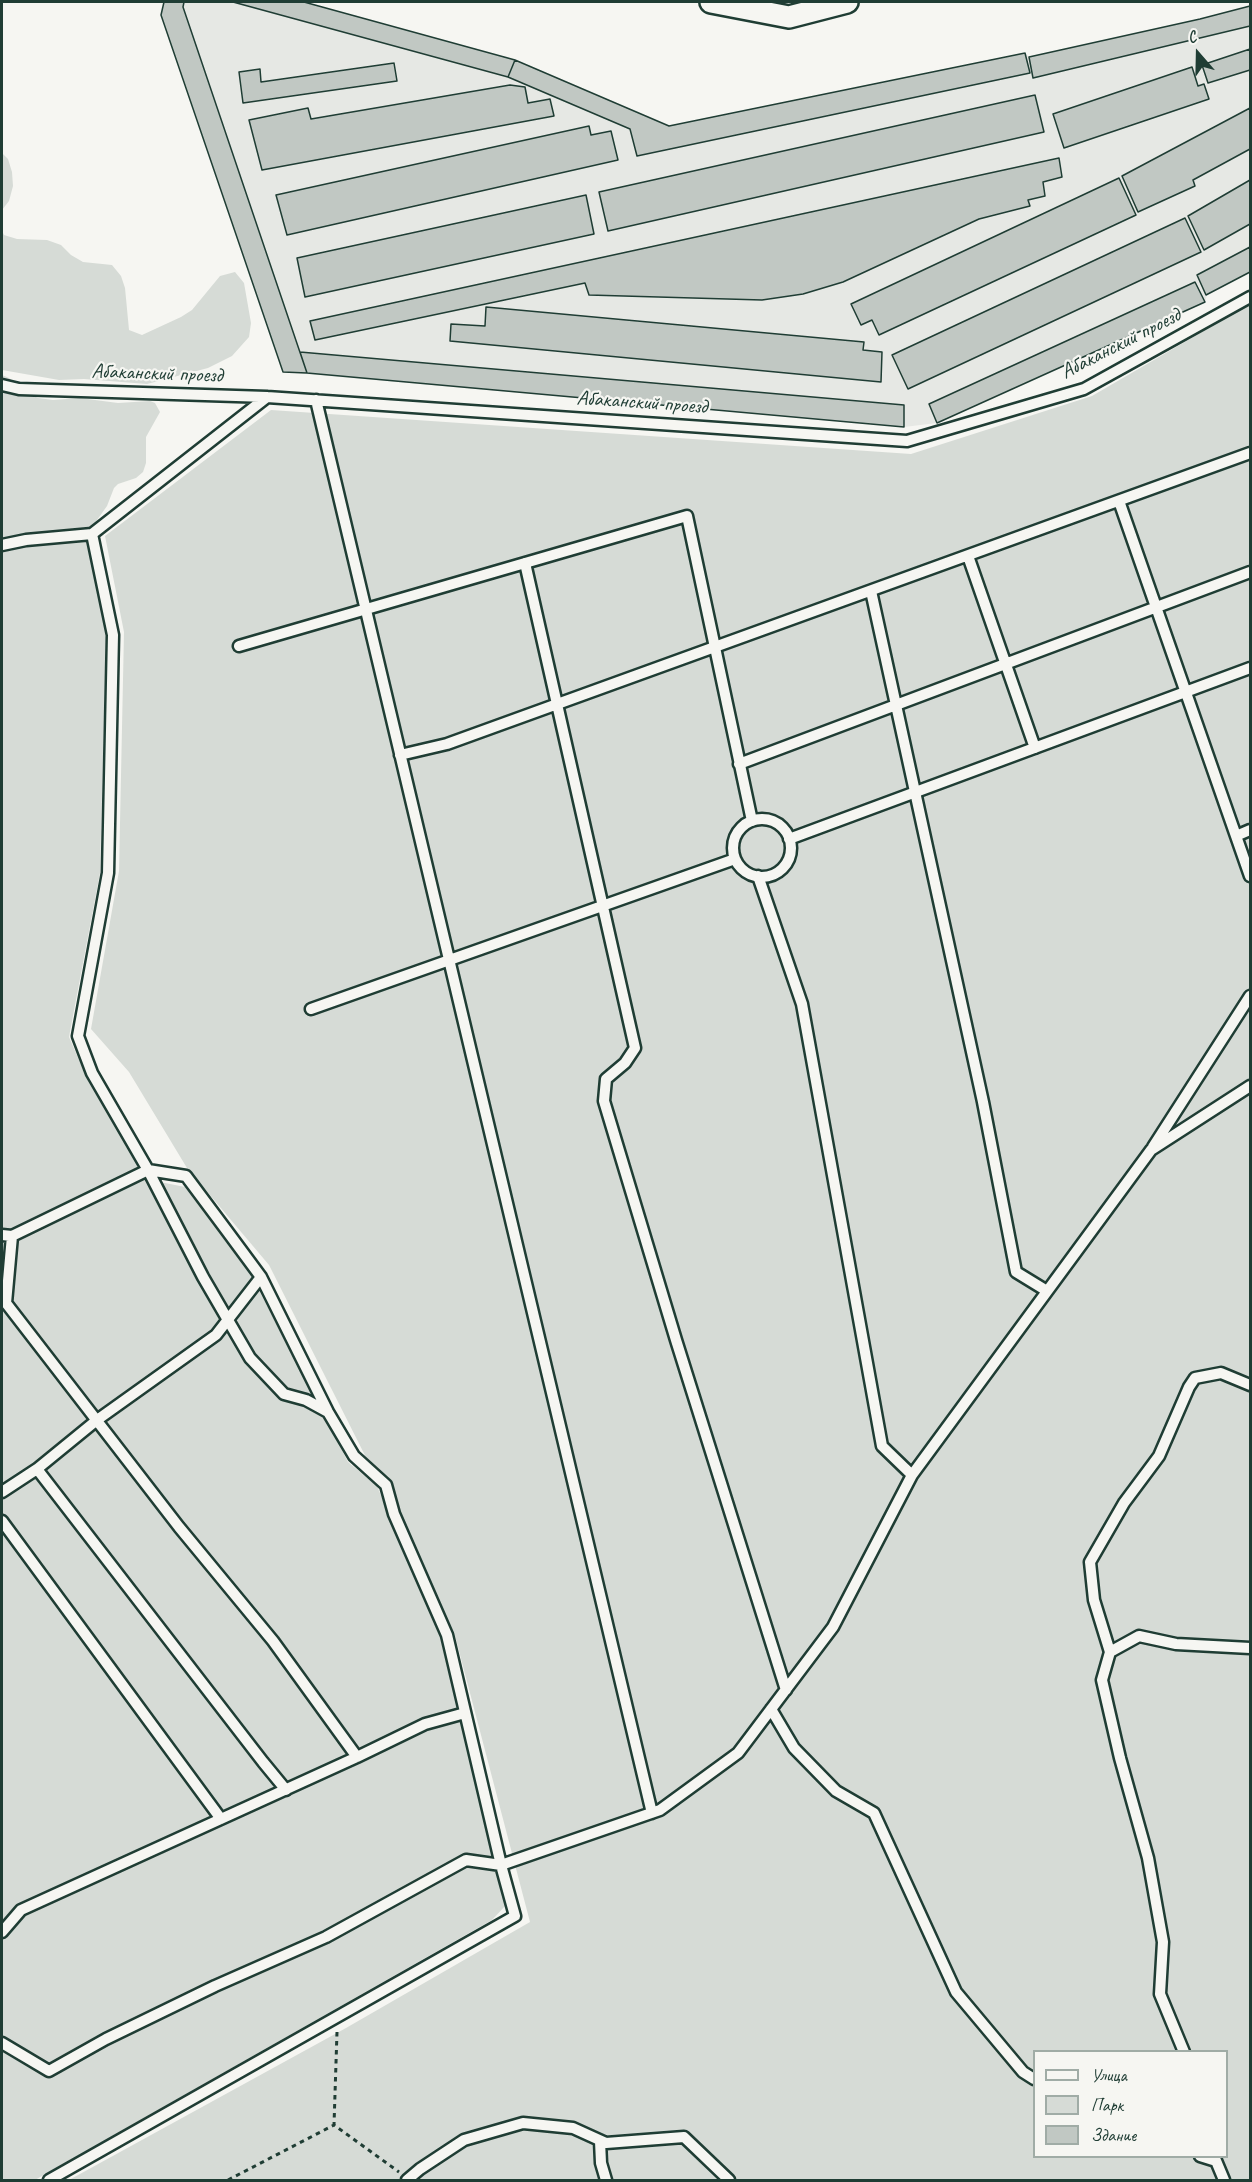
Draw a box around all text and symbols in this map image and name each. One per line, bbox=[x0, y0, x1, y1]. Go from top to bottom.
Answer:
north arrow bbox=[1168, 24, 1228, 84]
text: С bbox=[1185, 26, 1199, 48]
street label: Абаканский проезд bbox=[1057, 303, 1185, 385]
street label: Абаканский проезд bbox=[91, 359, 223, 389]
street label: Абаканский проезд bbox=[576, 386, 708, 420]
legend bbox=[1033, 2050, 1228, 2158]
text: Улица bbox=[1091, 2064, 1127, 2086]
text: Парк bbox=[1091, 2094, 1123, 2116]
text: Здание bbox=[1091, 2124, 1136, 2146]

